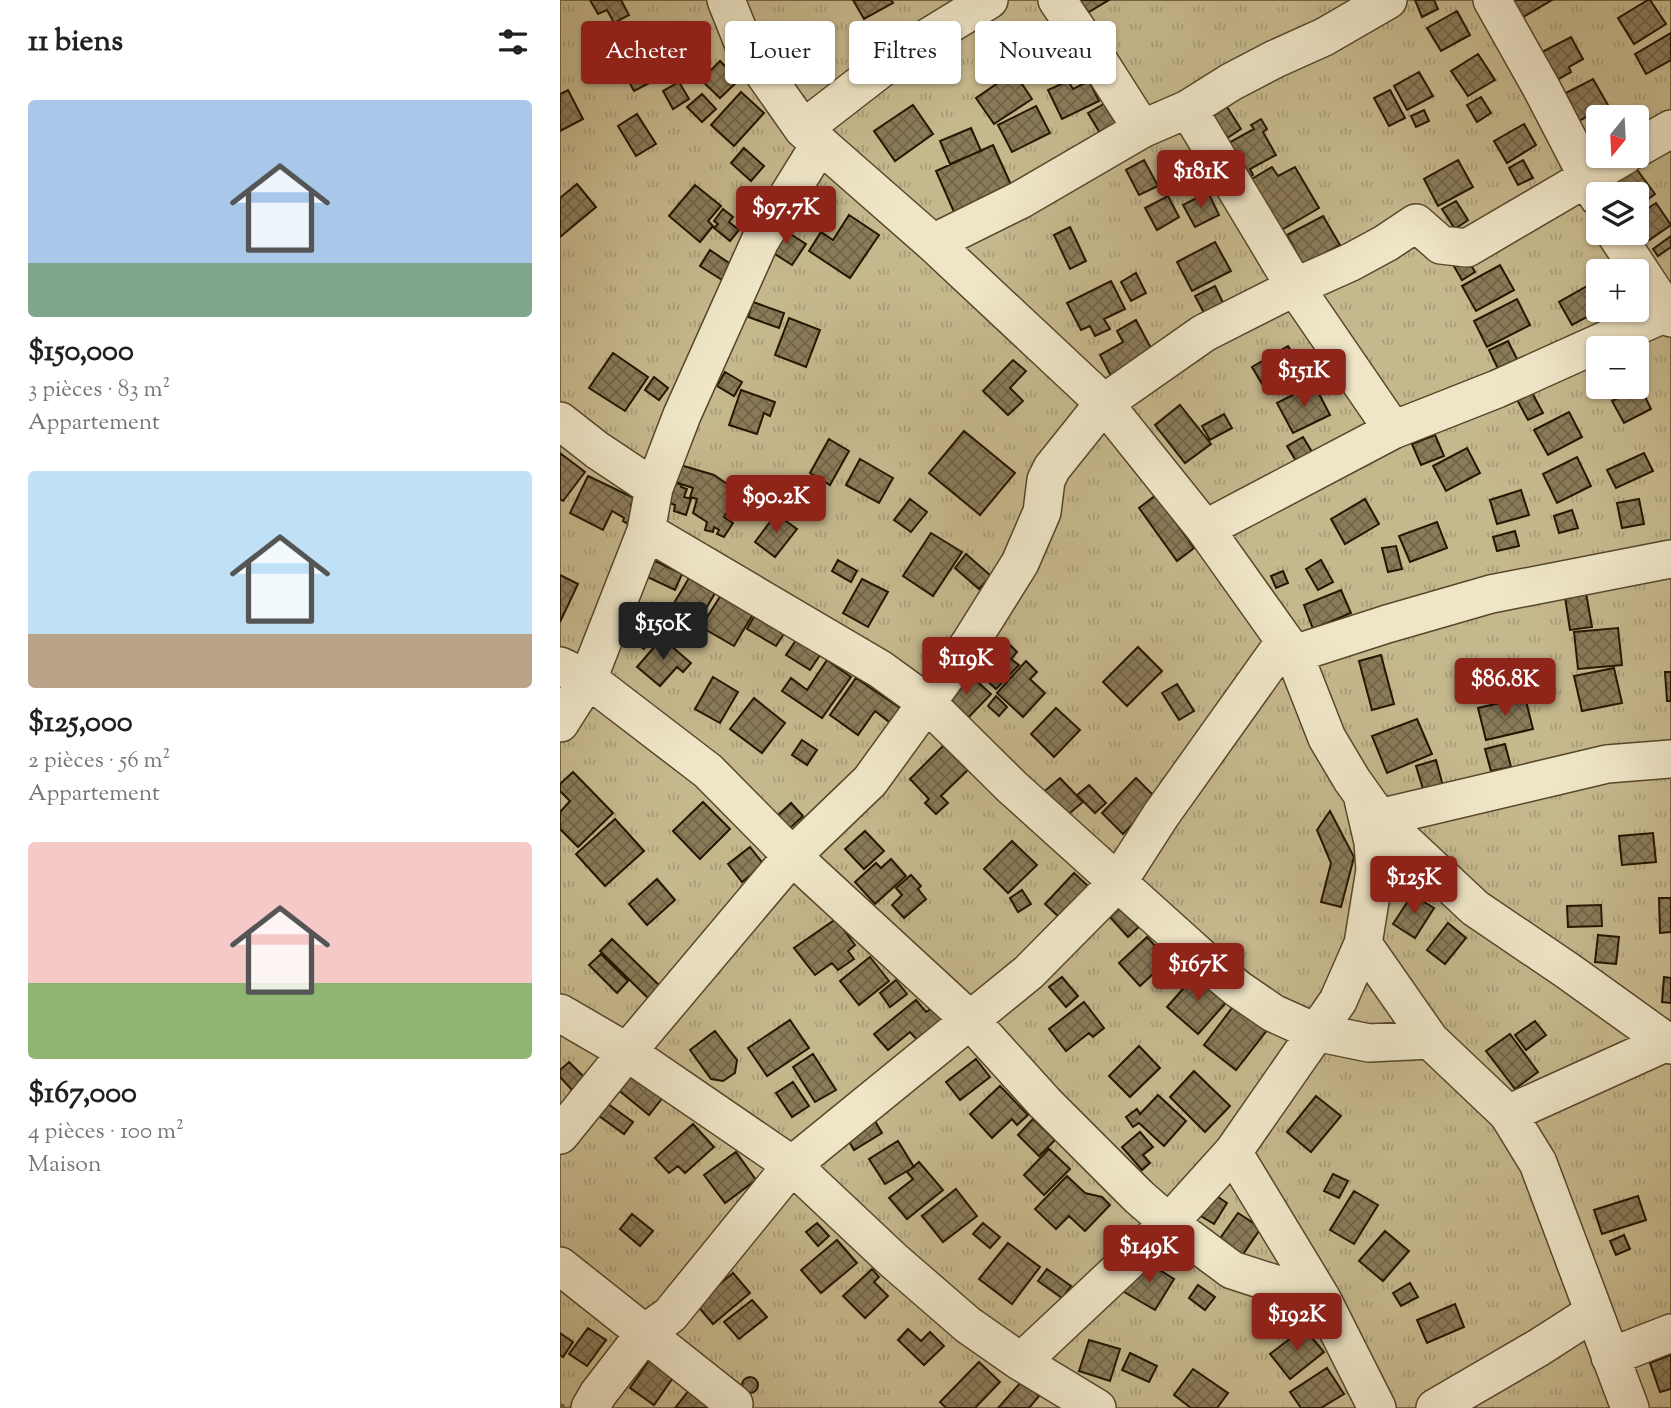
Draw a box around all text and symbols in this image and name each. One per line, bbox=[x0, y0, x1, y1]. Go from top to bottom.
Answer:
text: 11 biens bbox=[28, 21, 123, 64]
chip: Acheter bbox=[581, 21, 711, 84]
chip: Louer bbox=[725, 21, 835, 84]
chip: Filtres bbox=[849, 21, 961, 84]
chip: Nouveau bbox=[975, 21, 1116, 84]
icon: filters bbox=[494, 23, 532, 61]
north arrow bbox=[1586, 105, 1648, 168]
map controls bbox=[1586, 105, 1649, 399]
icon: home bbox=[217, 145, 343, 271]
pin: $181K bbox=[1152, 150, 1250, 210]
text: $181K bbox=[1173, 156, 1229, 189]
button: layers bbox=[1586, 182, 1649, 245]
pin: $97.7K bbox=[729, 187, 843, 246]
text: $97.7K bbox=[752, 192, 820, 225]
button: + bbox=[1586, 259, 1649, 322]
text: $150,000 bbox=[28, 331, 134, 374]
button: − bbox=[1586, 336, 1649, 399]
pin: $151K bbox=[1255, 350, 1353, 409]
text: $151K bbox=[1278, 355, 1330, 388]
text: 3 pièces · 83 m² bbox=[28, 374, 170, 407]
text: Appartement bbox=[28, 407, 160, 440]
pin: $90.2K bbox=[719, 476, 833, 535]
text: $90.2K bbox=[742, 481, 810, 514]
icon: home bbox=[217, 516, 343, 642]
pin: $150K bbox=[614, 602, 712, 662]
text: $150K bbox=[635, 608, 691, 641]
pin: $119K bbox=[917, 638, 1015, 697]
text: $119K bbox=[938, 643, 994, 676]
pin: $86.8K bbox=[1448, 658, 1562, 718]
text: $86.8K bbox=[1471, 664, 1539, 697]
text: $125,000 bbox=[28, 702, 133, 745]
text: 2 pièces · 56 m² bbox=[28, 745, 170, 778]
text: Appartement bbox=[28, 778, 160, 811]
pin: $125K bbox=[1365, 856, 1463, 916]
text: $125K bbox=[1386, 862, 1442, 895]
icon: home bbox=[217, 887, 343, 1013]
pin: $167K bbox=[1149, 944, 1247, 1003]
text: $167K bbox=[1168, 949, 1228, 982]
text: $167,000 bbox=[28, 1073, 137, 1116]
text: 4 pièces · 100 m² bbox=[28, 1116, 184, 1149]
text: Maison bbox=[28, 1149, 102, 1182]
pin: $149K bbox=[1100, 1226, 1198, 1285]
text: $149K bbox=[1119, 1231, 1179, 1264]
pin: $192K bbox=[1248, 1294, 1346, 1353]
text: $192K bbox=[1268, 1299, 1326, 1332]

